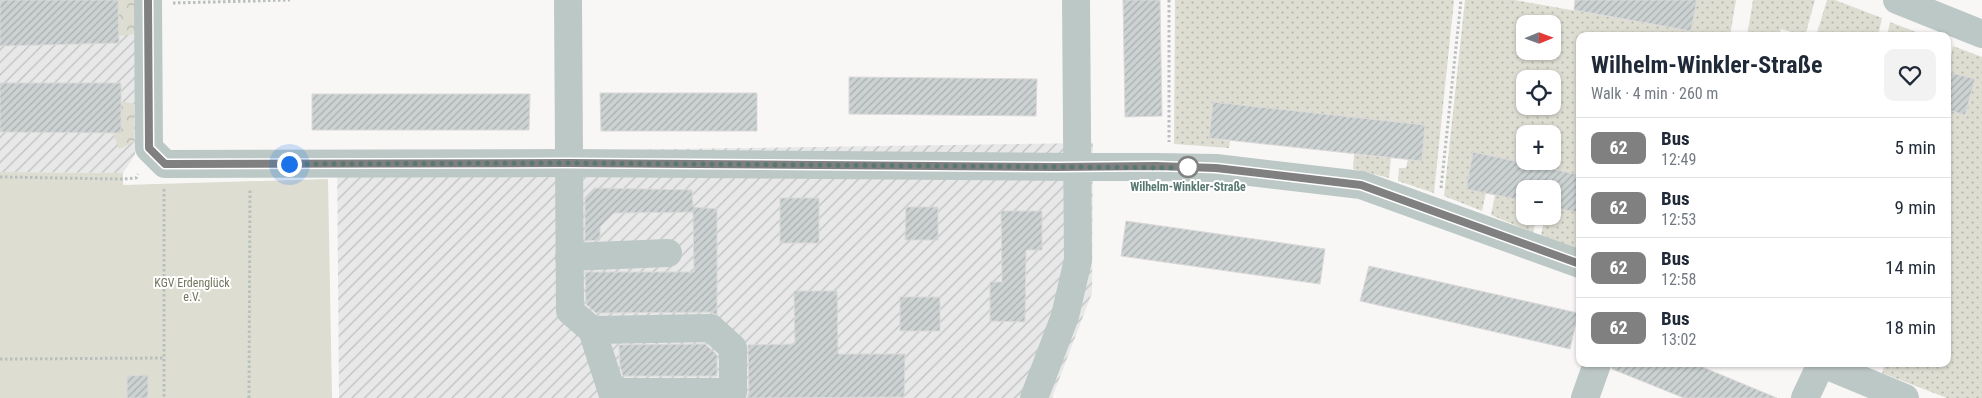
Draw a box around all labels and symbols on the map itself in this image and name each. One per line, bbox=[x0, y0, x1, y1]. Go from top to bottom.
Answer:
north arrow bbox=[1516, 15, 1561, 60]
your location bbox=[277, 152, 302, 177]
marker: Wilhelm-Winkler-Straße bbox=[1177, 156, 1199, 178]
place label: Wilhelm-Winkler-Straße bbox=[1130, 180, 1246, 194]
park label: KGV Erdenglück e.V. bbox=[154, 276, 230, 304]

